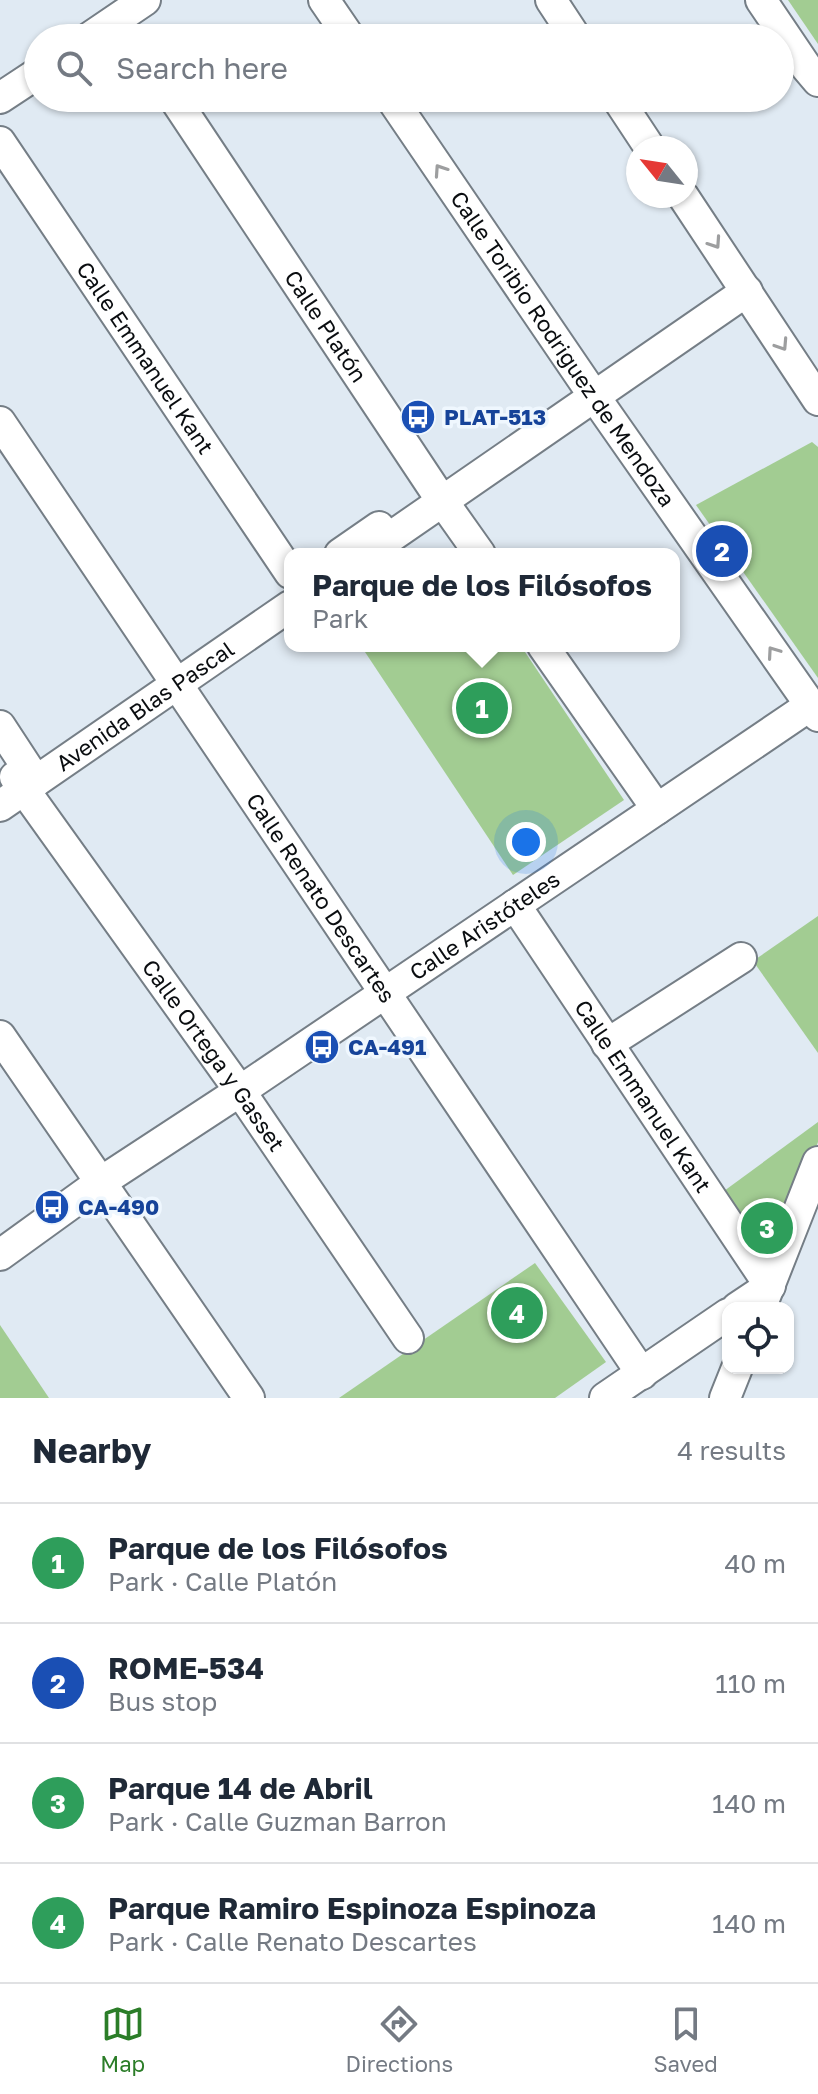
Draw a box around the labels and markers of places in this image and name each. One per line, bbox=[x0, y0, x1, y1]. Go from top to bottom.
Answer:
bus stop icon: PLAT-513 bbox=[399, 398, 437, 436]
place label: PLAT-513 bbox=[444, 403, 546, 430]
pin: 2 bbox=[696, 521, 748, 581]
pin: 1 bbox=[456, 678, 508, 738]
bus stop icon: CA-491 bbox=[303, 1028, 341, 1066]
place label: CA-491 bbox=[348, 1033, 426, 1060]
bus stop icon: CA-490 bbox=[33, 1188, 71, 1226]
place label: CA-490 bbox=[78, 1193, 159, 1220]
pin: 3 bbox=[741, 1198, 793, 1258]
pin: 4 bbox=[491, 1283, 543, 1343]

